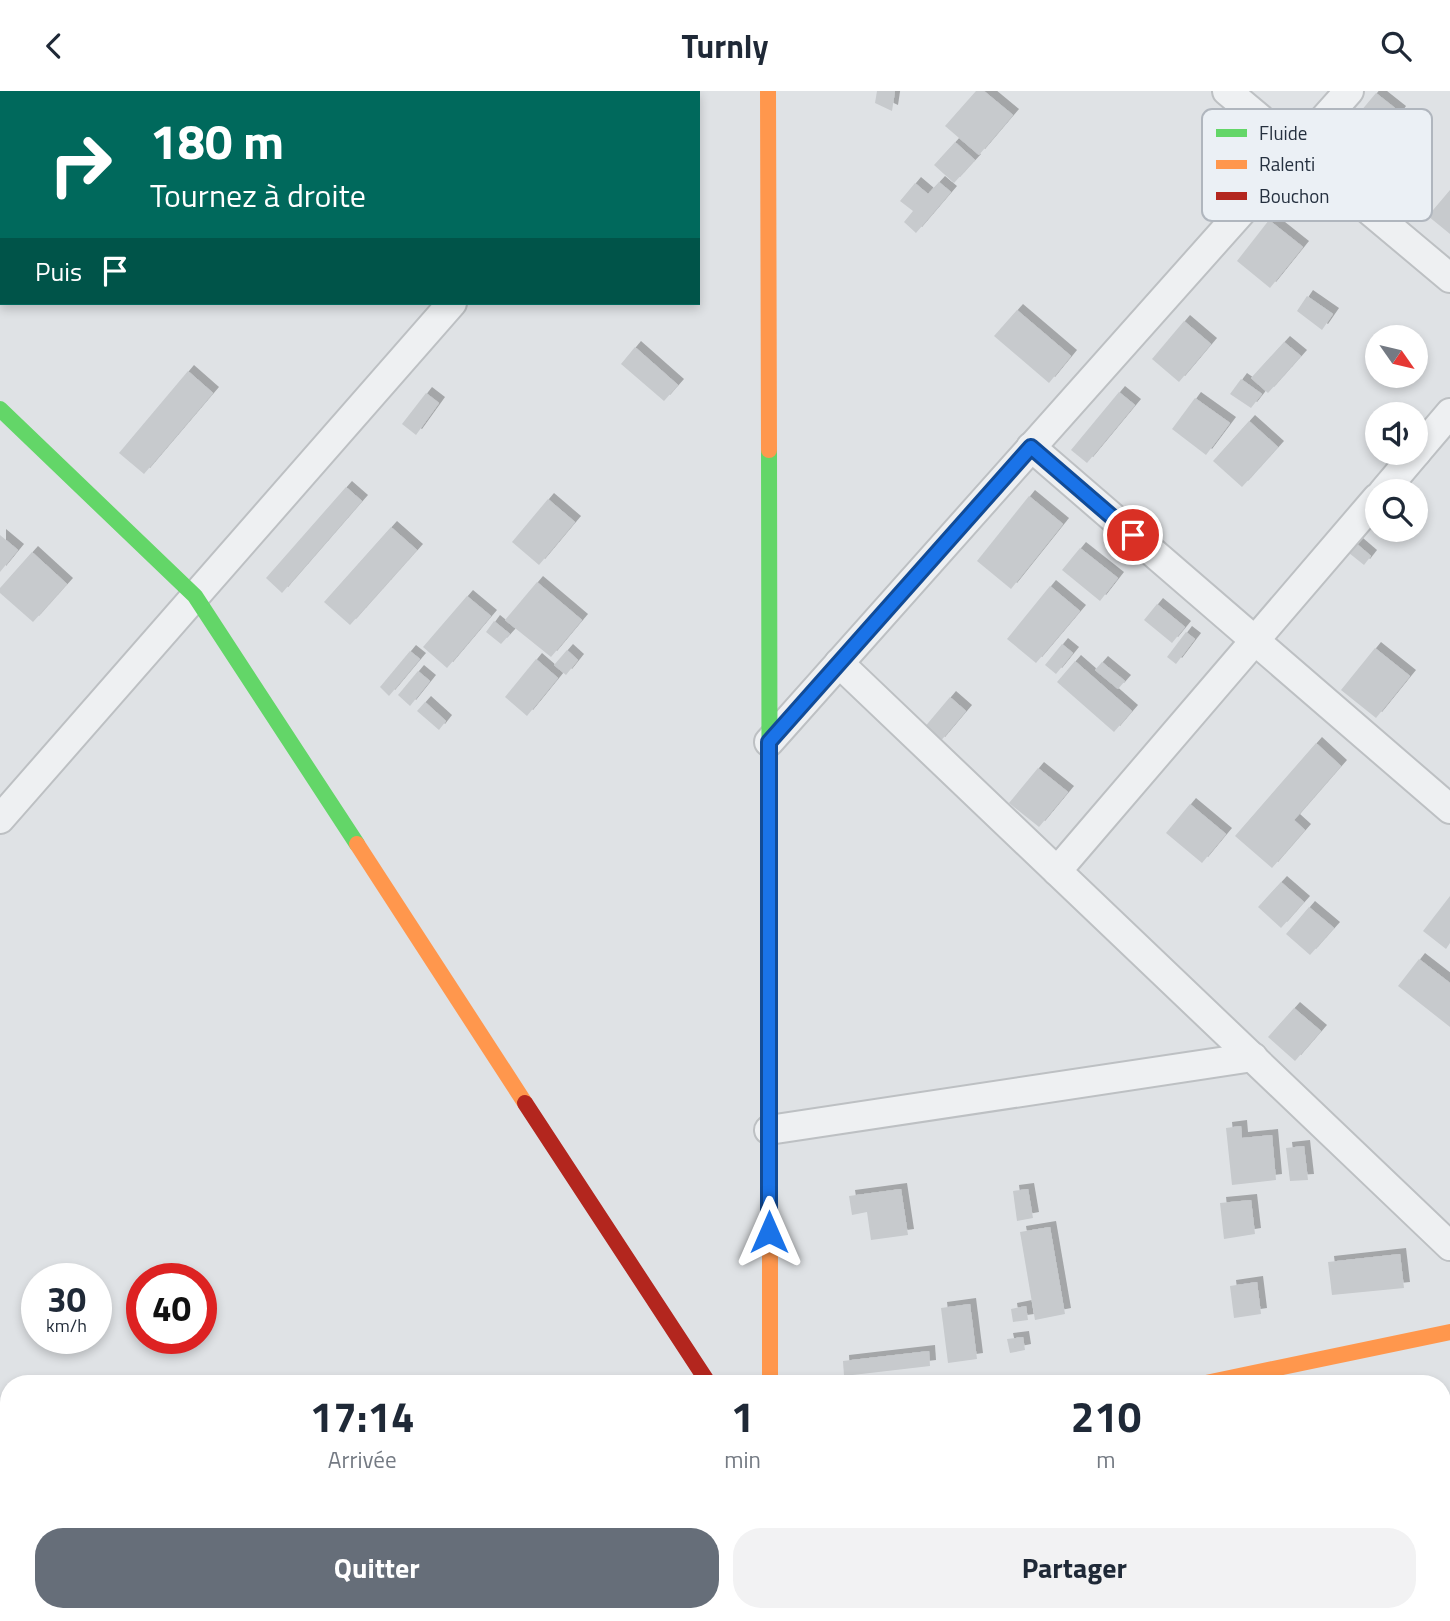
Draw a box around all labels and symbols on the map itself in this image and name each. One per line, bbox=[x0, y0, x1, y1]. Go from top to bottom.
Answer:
legend bbox=[1202, 109, 1432, 221]
text: Fluide bbox=[1259, 118, 1307, 147]
text: Ralenti bbox=[1259, 149, 1315, 178]
text: Bouchon bbox=[1259, 181, 1330, 210]
north arrow bbox=[1365, 325, 1428, 389]
pin bbox=[1103, 505, 1163, 565]
position arrow bbox=[732, 1195, 806, 1269]
speed limit sign: 40 bbox=[126, 1263, 217, 1354]

